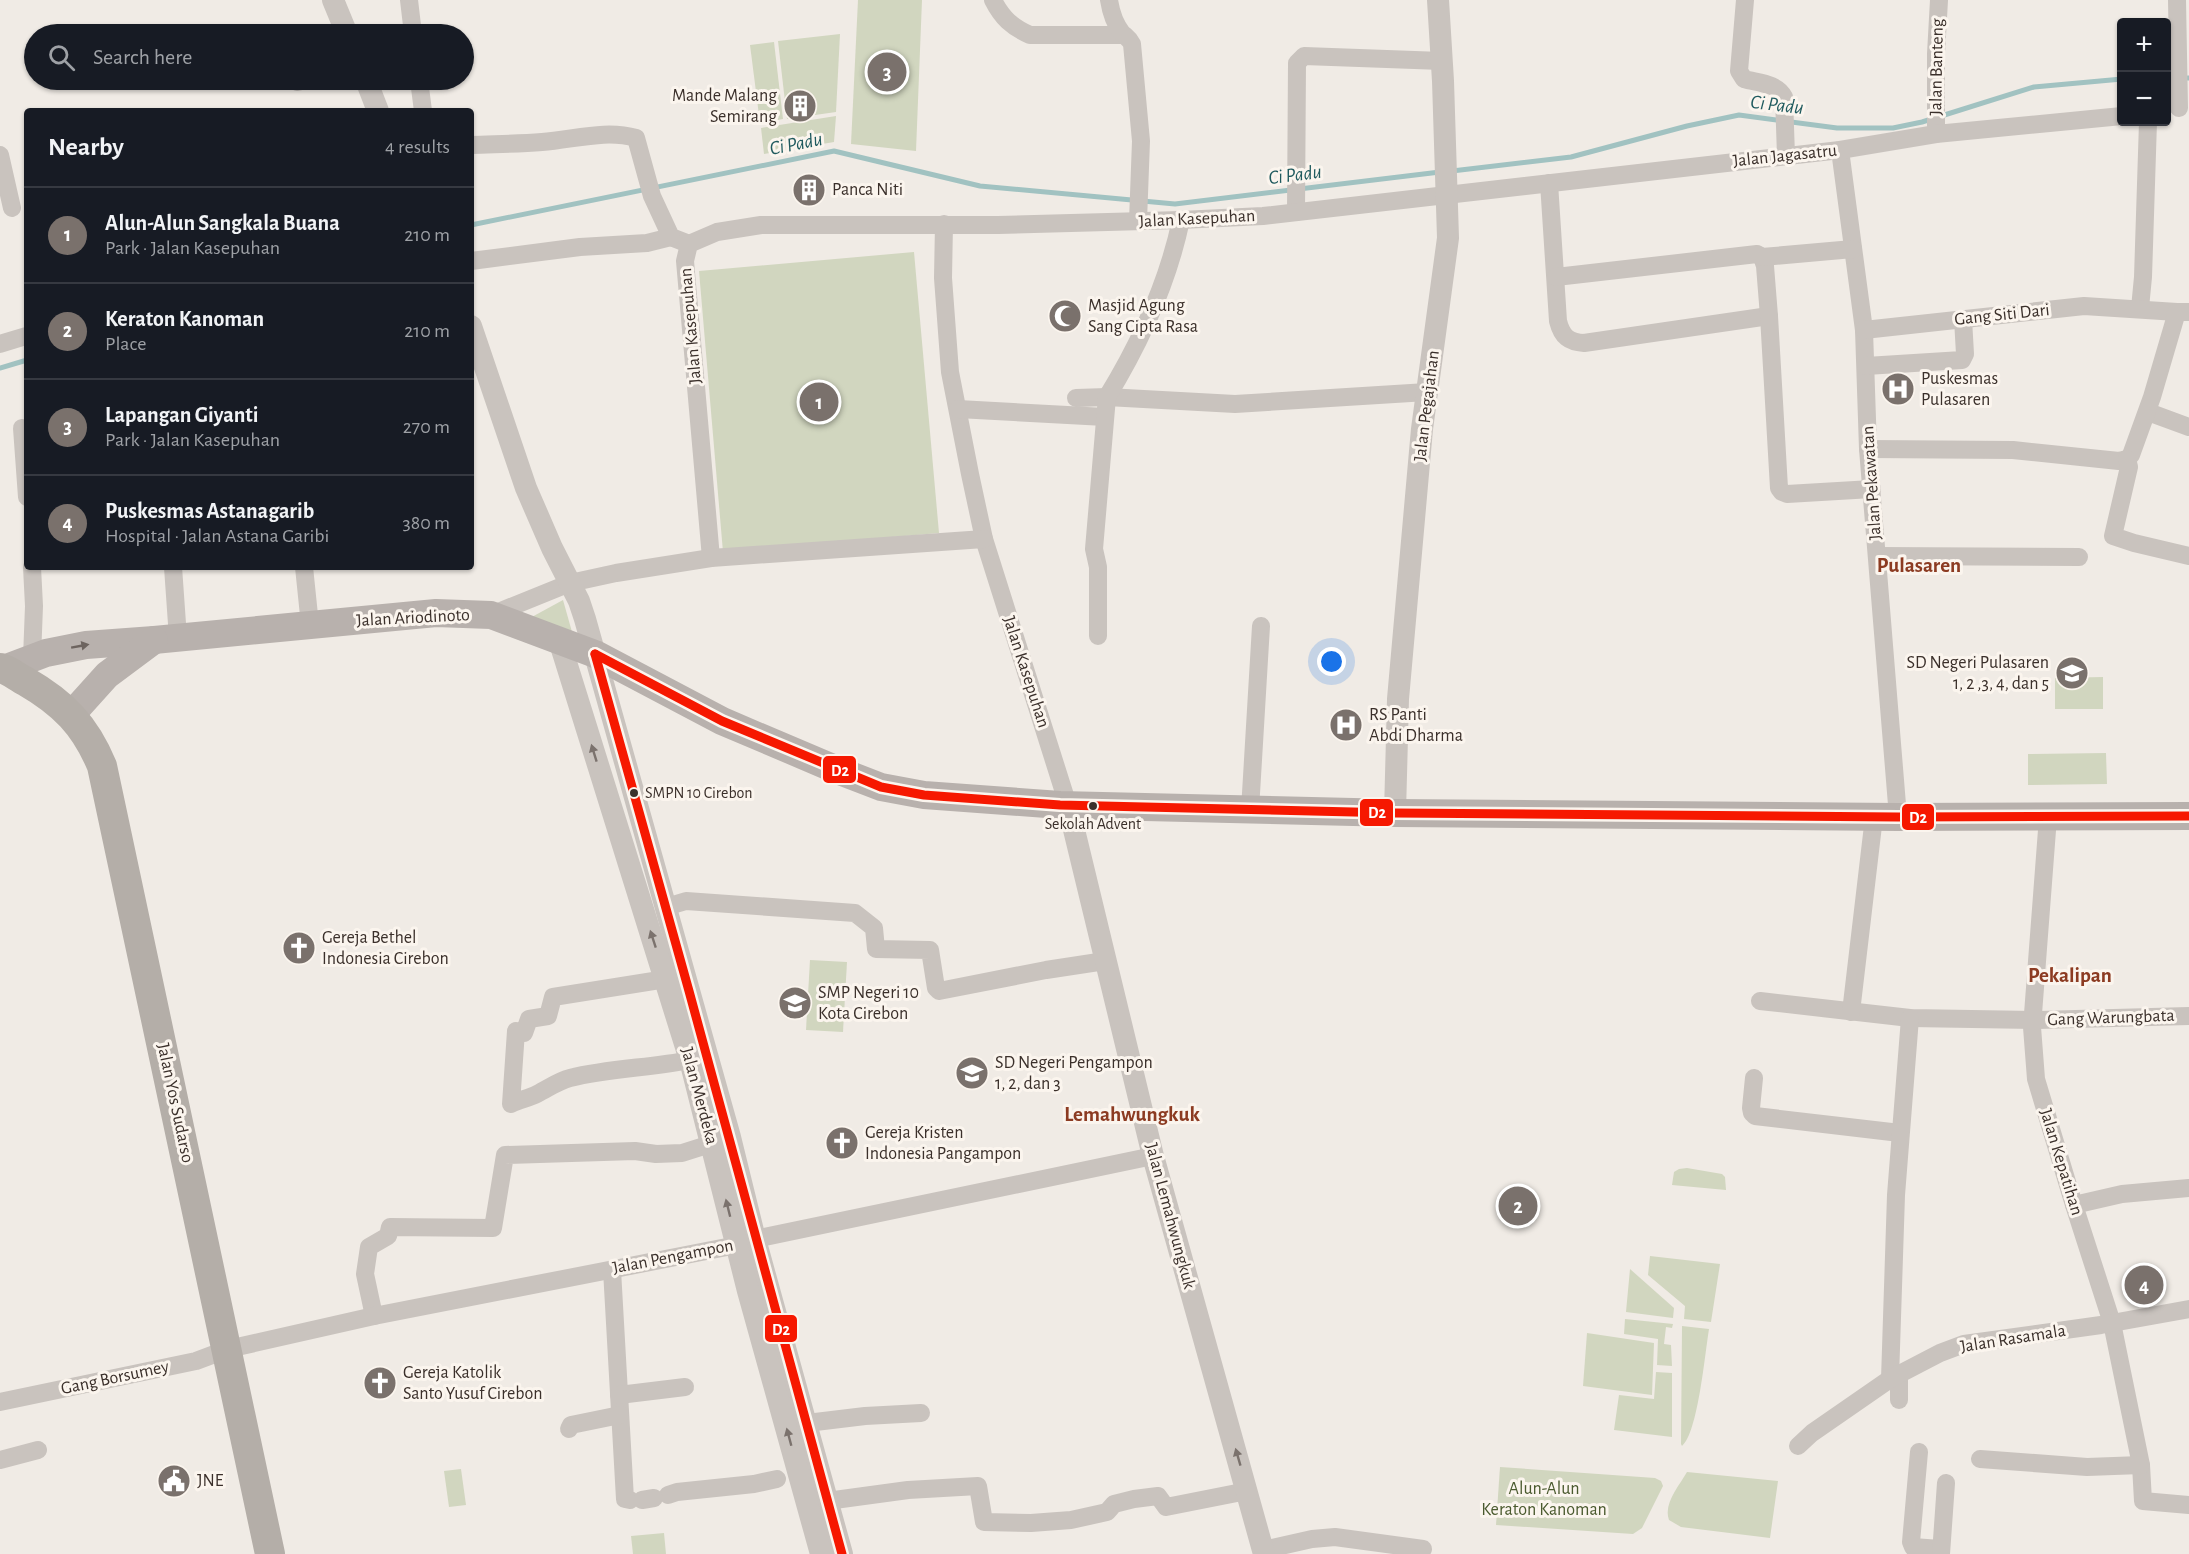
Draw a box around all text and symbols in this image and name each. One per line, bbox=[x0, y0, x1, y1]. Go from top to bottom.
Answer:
street label: Jalan Banteng bbox=[1927, 18, 1947, 116]
map controls bbox=[2117, 18, 2171, 126]
button: + bbox=[2117, 18, 2171, 72]
search box bbox=[24, 24, 474, 90]
icon: search bbox=[45, 41, 78, 74]
text: Search here bbox=[93, 46, 192, 68]
pin: 3 bbox=[868, 50, 906, 94]
button: − bbox=[2117, 72, 2171, 126]
place label: Mande Malang Semirang bbox=[672, 87, 777, 126]
building icon: Mande Malang Semirang bbox=[782, 88, 818, 124]
water label: Ci Padu bbox=[1749, 92, 1805, 118]
water label: Ci Padu bbox=[768, 129, 824, 159]
text: Nearby bbox=[48, 134, 124, 160]
text: 4 results bbox=[385, 137, 450, 157]
street label: Jalan Jagasatru bbox=[1732, 142, 1838, 170]
water label: Ci Padu bbox=[1267, 162, 1323, 188]
building icon: Panca Niti bbox=[791, 172, 827, 208]
place label: Panca Niti bbox=[832, 181, 903, 199]
street label: Jalan Kasepuhan bbox=[1138, 207, 1256, 231]
text: Alun-Alun Sangkala Buana bbox=[105, 212, 340, 234]
text: 1 bbox=[64, 225, 71, 245]
text: 210 m bbox=[404, 225, 450, 245]
text: Park · Jalan Kasepuhan bbox=[105, 238, 280, 258]
street label: Jalan Kasepuhan bbox=[677, 267, 705, 385]
place label: Masjid Agung Sang Cipta Rasa bbox=[1088, 297, 1198, 336]
mosque icon: Masjid Agung Sang Cipta Rasa bbox=[1047, 298, 1083, 334]
street label: Gang Siti Dari bbox=[1954, 301, 2050, 329]
text: Keraton Kanoman bbox=[105, 308, 264, 330]
text: 2 bbox=[63, 321, 72, 341]
text: 210 m bbox=[404, 321, 450, 341]
text: Place bbox=[105, 334, 146, 354]
street label: Jalan Pegajahan bbox=[1411, 349, 1443, 463]
place label: Puskesmas Pulasaren bbox=[1921, 370, 1998, 409]
hospital icon: Puskesmas Pulasaren bbox=[1880, 371, 1916, 407]
pin: 1 bbox=[800, 380, 838, 424]
text: Lapangan Giyanti bbox=[105, 404, 258, 426]
text: 3 bbox=[63, 417, 72, 437]
text: 270 m bbox=[403, 417, 450, 437]
street label: Jalan Pekawatan bbox=[1859, 425, 1885, 541]
text: Park · Jalan Kasepuhan bbox=[105, 430, 280, 450]
text: Puskesmas Astanagarib bbox=[105, 500, 314, 522]
text: 4 bbox=[62, 513, 73, 533]
text: 380 m bbox=[402, 513, 450, 533]
text: Hospital · Jalan Astana Garibi bbox=[105, 526, 329, 546]
district label: Pulasaren bbox=[1877, 555, 1961, 576]
street label: Jalan Ariodinoto bbox=[356, 606, 470, 630]
street label: Jalan Kasepuhan bbox=[999, 614, 1053, 730]
one-way arrow bbox=[70, 642, 89, 651]
your location bbox=[1317, 647, 1346, 676]
place label: SD Negeri Pulasaren 1, 2 ,3, 4, dan 5 bbox=[1906, 654, 2049, 693]
school or university icon: SD Negeri Pulasaren 1, 2 ,3, 4, dan 5 bbox=[2054, 655, 2090, 691]
place label: RS Panti Abdi Dharma bbox=[1369, 706, 1463, 745]
hospital icon: RS Panti Abdi Dharma bbox=[1328, 707, 1364, 743]
one-way arrow bbox=[589, 744, 598, 762]
line badge: D2 bbox=[822, 755, 857, 784]
text: D2 bbox=[831, 763, 849, 779]
place label: SMPN 10 Cirebon bbox=[645, 785, 753, 801]
marker: SMPN 10 Cirebon bbox=[628, 787, 640, 799]
line badge: D2 bbox=[1359, 798, 1394, 827]
marker: Sekolah Advent bbox=[1087, 800, 1099, 812]
line badge: D2 bbox=[1901, 803, 1935, 831]
text: D2 bbox=[1368, 805, 1386, 821]
text: D2 bbox=[1909, 810, 1927, 826]
place label: Sekolah Advent bbox=[1045, 816, 1141, 832]
place label: Gereja Bethel Indonesia Cirebon bbox=[322, 929, 449, 968]
church icon: Gereja Bethel Indonesia Cirebon bbox=[281, 930, 317, 966]
one-way arrow bbox=[648, 930, 657, 948]
district label: Pekalipan bbox=[2028, 965, 2112, 986]
place label: SMP Negeri 10 Kota Cirebon bbox=[818, 984, 919, 1023]
school or university icon: SMP Negeri 10 Kota Cirebon bbox=[777, 985, 813, 1021]
street label: Gang Warungbata bbox=[2047, 1007, 2175, 1029]
street label: Jalan Yos Sudarso bbox=[154, 1042, 196, 1165]
street label: Jalan Merdeka bbox=[677, 1045, 721, 1147]
place label: SD Negeri Pengampon 1, 2, dan 3 bbox=[995, 1054, 1153, 1093]
school or university icon: SD Negeri Pengampon 1, 2, dan 3 bbox=[954, 1055, 990, 1091]
district label: Lemahwungkuk bbox=[1064, 1104, 1200, 1125]
street label: Jalan Kepatihan bbox=[2036, 1107, 2086, 1217]
place label: Gereja Kristen Indonesia Pangampon bbox=[865, 1124, 1021, 1163]
church icon: Gereja Kristen Indonesia Pangampon bbox=[824, 1125, 860, 1161]
street label: Jalan Lemahwungkuk bbox=[1142, 1141, 1198, 1292]
pin: 2 bbox=[1498, 1184, 1538, 1228]
one-way arrow bbox=[723, 1199, 732, 1217]
street label: Jalan Pengampon bbox=[611, 1236, 735, 1278]
pin: 4 bbox=[2124, 1262, 2164, 1308]
line badge: D2 bbox=[764, 1314, 798, 1343]
text: D2 bbox=[772, 1322, 790, 1338]
street label: Jalan Rasamala bbox=[1959, 1322, 2067, 1356]
street label: Gang Borsumey bbox=[59, 1358, 171, 1398]
place label: Gereja Katolik Santo Yusuf Cirebon bbox=[403, 1364, 542, 1403]
church icon: Gereja Katolik Santo Yusuf Cirebon bbox=[362, 1365, 398, 1401]
one-way arrow bbox=[784, 1428, 793, 1446]
one-way arrow bbox=[1232, 1448, 1242, 1466]
public building icon: JNE bbox=[156, 1463, 192, 1499]
place label: JNE bbox=[197, 1472, 224, 1490]
park label: Alun-Alun Keraton Kanoman bbox=[1481, 1480, 1607, 1519]

